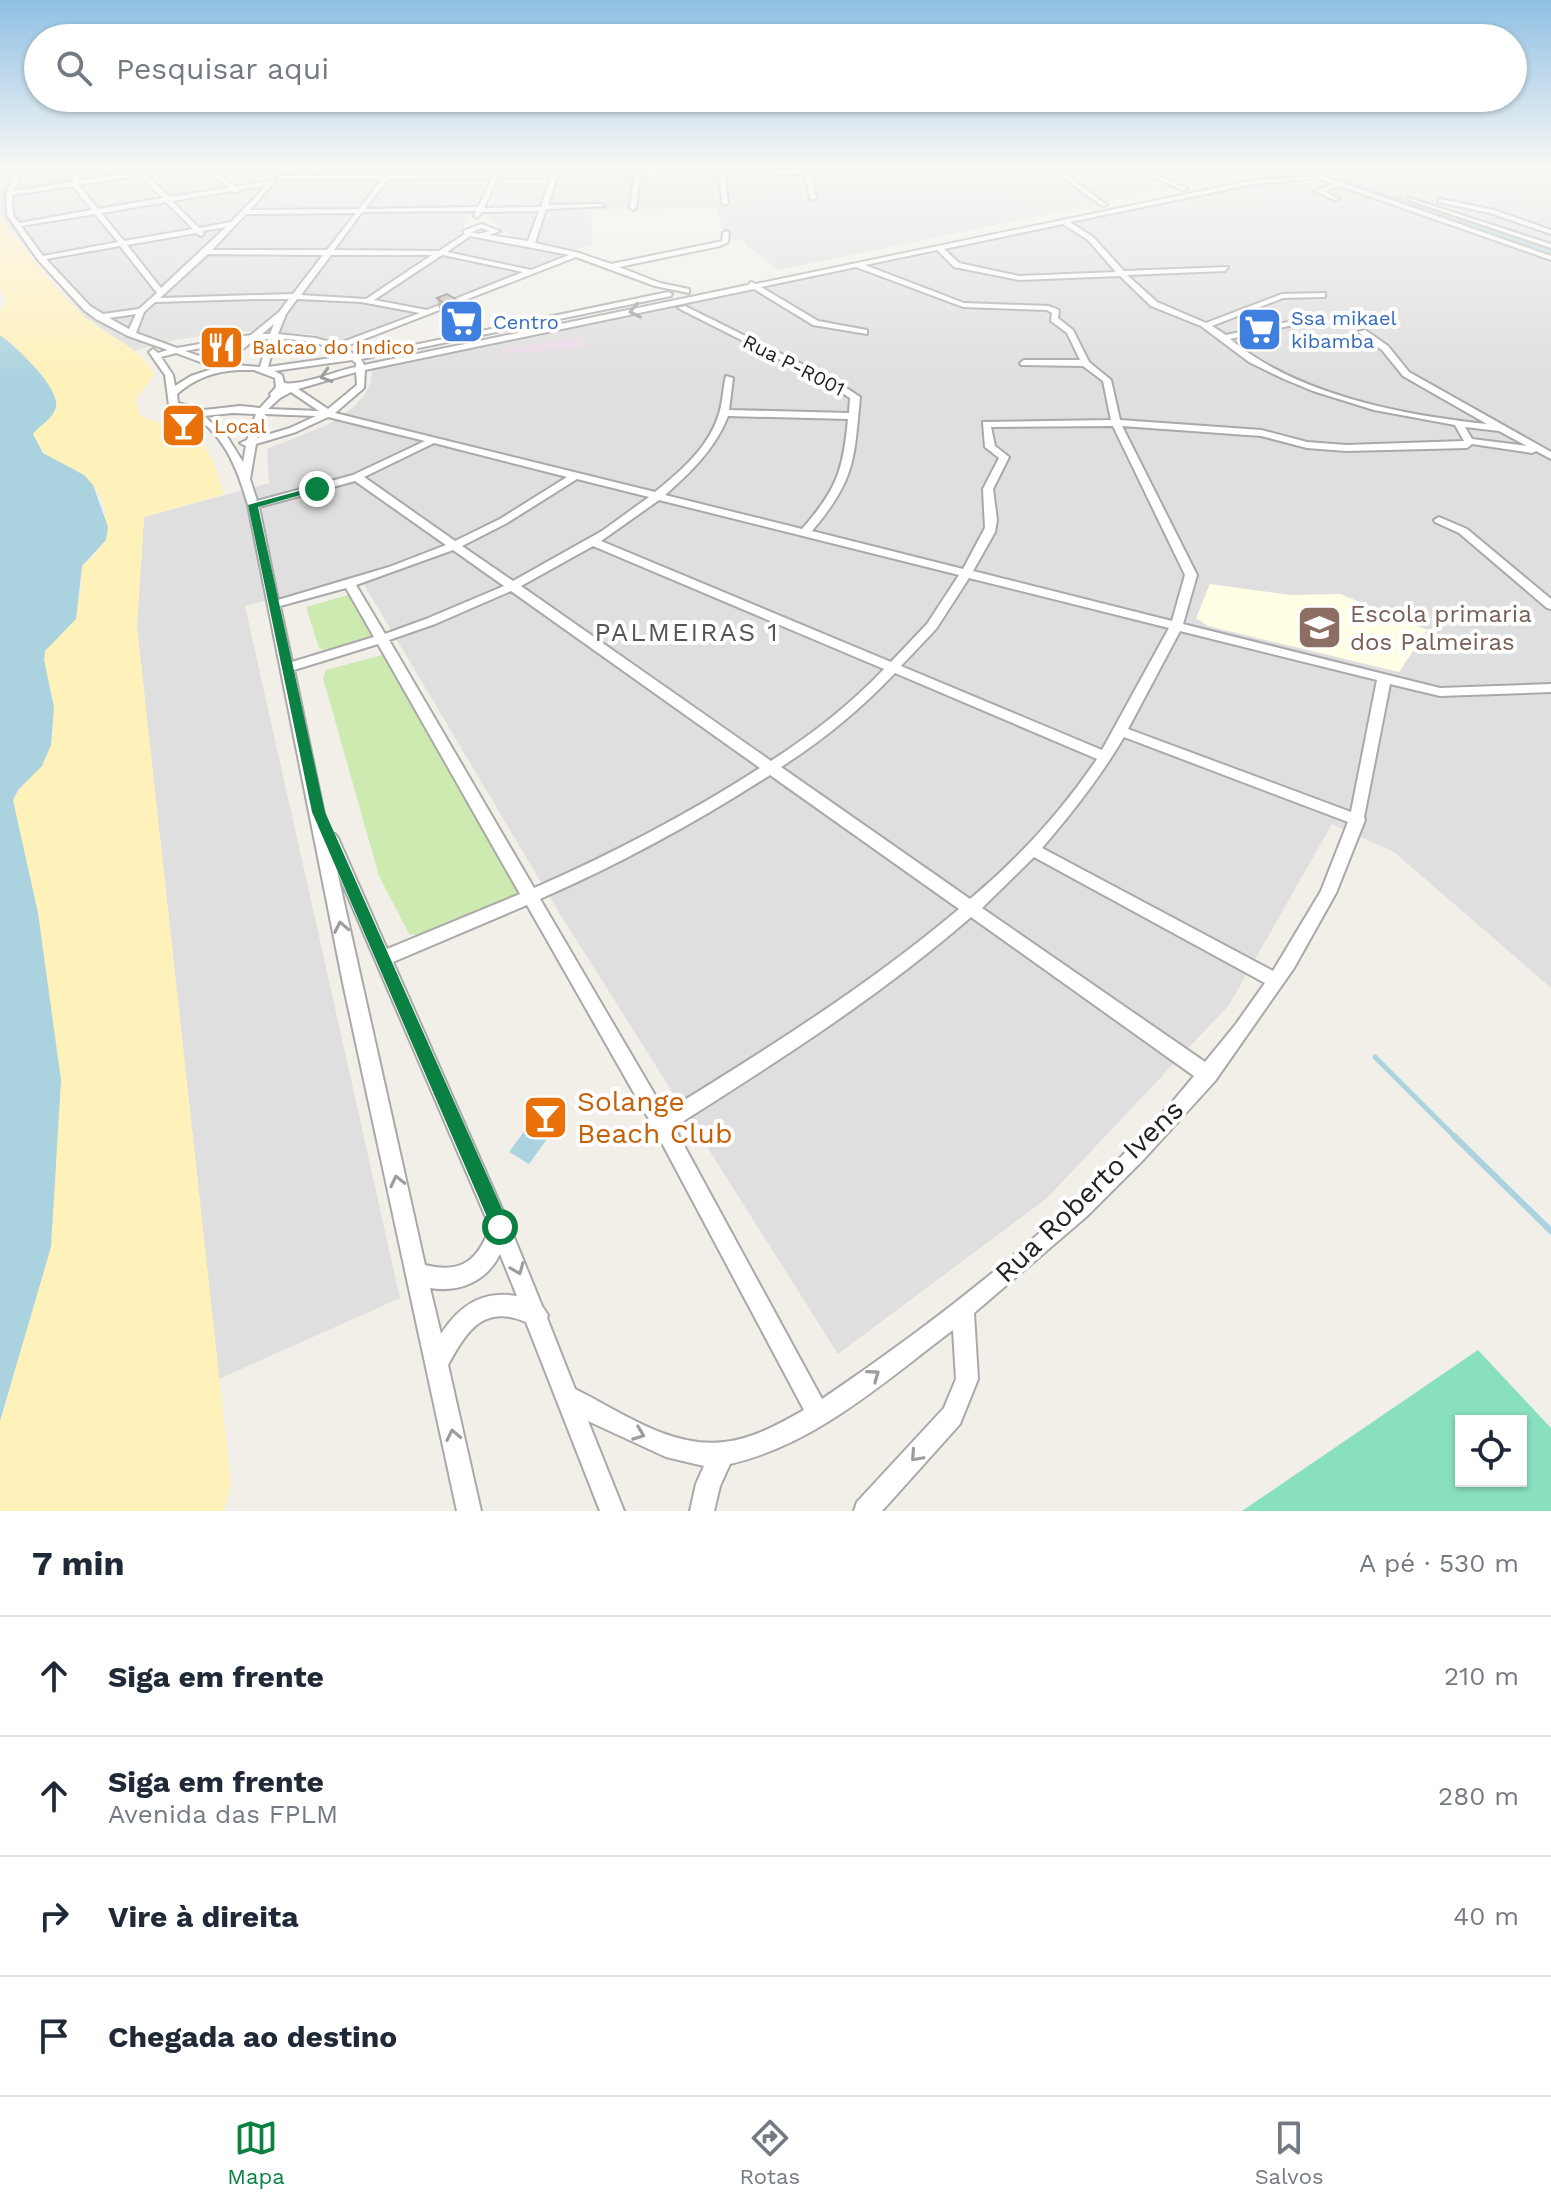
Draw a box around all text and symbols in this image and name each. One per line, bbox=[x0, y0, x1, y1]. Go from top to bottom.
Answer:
search box bbox=[24, 24, 1527, 112]
icon: search bbox=[52, 46, 96, 90]
text: Pesquisar aqui bbox=[116, 51, 329, 86]
supermarket icon: Centro bbox=[438, 298, 486, 346]
one-way arrow bbox=[629, 302, 642, 319]
supermarket icon: Ssa mikael kibamba bbox=[1236, 305, 1284, 353]
place label: Ssa mikael kibamba bbox=[1291, 306, 1397, 353]
place label: Centro bbox=[493, 310, 559, 334]
restaurant icon: Balcao do Indico bbox=[197, 323, 245, 371]
street label: Rua P-R001 bbox=[739, 329, 849, 401]
place label: Balcao do Indico bbox=[252, 335, 414, 359]
one-way arrow bbox=[320, 367, 333, 383]
bar icon: Local bbox=[159, 402, 207, 450]
place label: Local bbox=[214, 414, 266, 438]
route end bbox=[299, 471, 335, 507]
place label: Escola primaria dos Palmeiras bbox=[1350, 600, 1532, 656]
school or university icon: Escola primaria dos Palmeiras bbox=[1295, 604, 1343, 652]
district label: PALMEIRAS 1 bbox=[594, 617, 780, 647]
one-way arrow bbox=[333, 921, 350, 934]
place label: Solange Beach Club bbox=[577, 1085, 732, 1150]
bar icon: Solange Beach Club bbox=[522, 1093, 570, 1141]
street label: Rua Roberto Ivens bbox=[988, 1093, 1190, 1289]
one-way arrow bbox=[390, 1174, 407, 1188]
route start bbox=[482, 1209, 518, 1245]
one-way arrow bbox=[508, 1261, 524, 1275]
one-way arrow bbox=[866, 1371, 880, 1385]
map controls bbox=[1455, 1415, 1527, 1487]
button: locate bbox=[1455, 1415, 1527, 1487]
one-way arrow bbox=[631, 1424, 645, 1440]
one-way arrow bbox=[445, 1428, 462, 1442]
one-way arrow bbox=[911, 1446, 926, 1461]
text: 7 min bbox=[32, 1543, 125, 1583]
text: A pé · 530 m bbox=[1359, 1548, 1519, 1578]
icon: ahead bbox=[32, 1654, 76, 1698]
text: Siga em frente bbox=[108, 1659, 324, 1694]
text: 210 m bbox=[1444, 1661, 1519, 1691]
text: Siga em frente bbox=[108, 1764, 324, 1799]
icon: ahead bbox=[32, 1774, 76, 1818]
text: 280 m bbox=[1438, 1781, 1519, 1811]
text: Avenida das FPLM bbox=[108, 1799, 338, 1829]
icon: right bbox=[32, 1894, 76, 1938]
text: Vire à direita bbox=[108, 1899, 299, 1934]
text: 40 m bbox=[1453, 1901, 1519, 1931]
icon: arrive bbox=[32, 2014, 76, 2058]
text: Chegada ao destino bbox=[108, 2019, 397, 2054]
tab: Mapa bbox=[227, 2116, 285, 2189]
tab: Rotas bbox=[739, 2116, 800, 2189]
tab: Salvos bbox=[1255, 2116, 1324, 2189]

